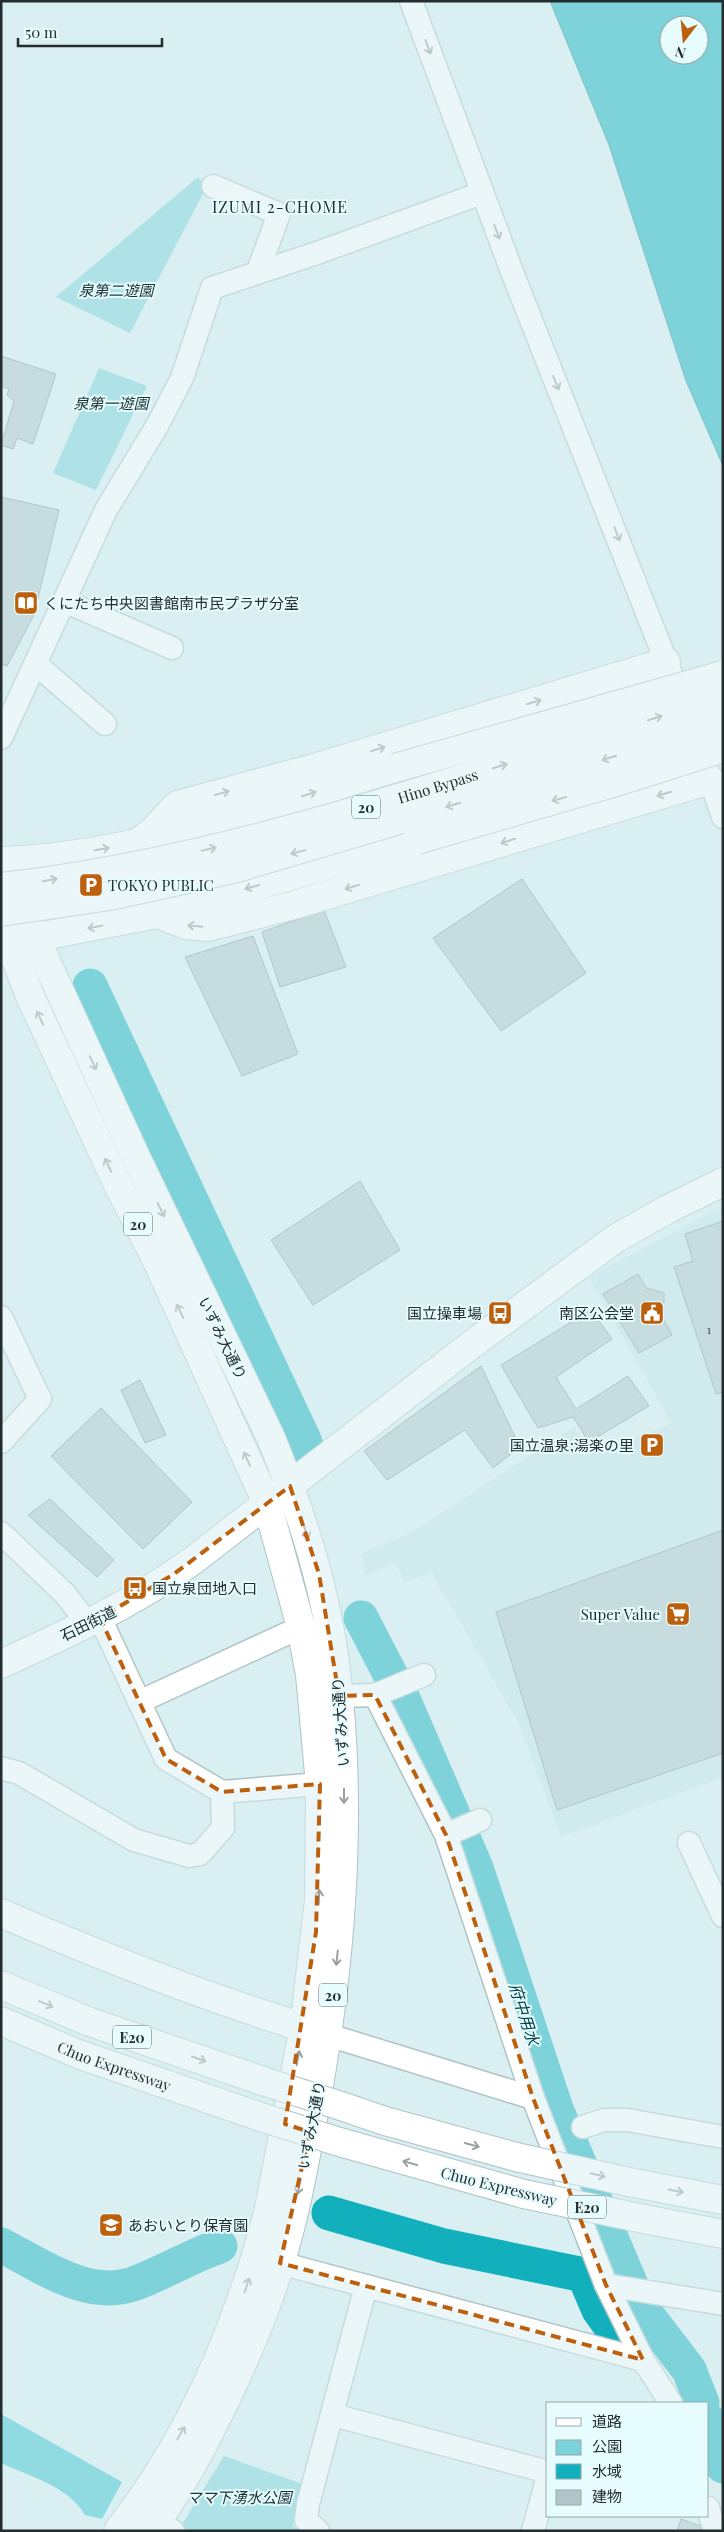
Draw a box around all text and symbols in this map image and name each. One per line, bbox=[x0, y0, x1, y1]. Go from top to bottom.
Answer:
scale bar bbox=[18, 15, 161, 47]
north arrow bbox=[659, 15, 709, 65]
text: 50 m bbox=[25, 22, 58, 42]
one-way arrow bbox=[424, 39, 433, 54]
text: N bbox=[673, 42, 688, 64]
district label: IZUMI 2-CHOME bbox=[212, 196, 348, 217]
one-way arrow bbox=[493, 224, 502, 239]
park label: 泉第二遊園 bbox=[78, 280, 155, 300]
one-way arrow bbox=[552, 375, 562, 390]
park label: 泉第一遊園 bbox=[73, 393, 150, 413]
one-way arrow bbox=[612, 526, 622, 541]
library icon: くにたち中央図書館南市民プラザ分室 bbox=[13, 590, 39, 616]
place label: くにたち中央図書館南市民プラザ分室 bbox=[44, 593, 299, 613]
one-way arrow bbox=[525, 696, 541, 706]
one-way arrow bbox=[647, 712, 663, 722]
one-way arrow bbox=[370, 743, 386, 753]
one-way arrow bbox=[601, 754, 617, 764]
one-way arrow bbox=[492, 761, 508, 771]
street label: Hino Bypass bbox=[395, 764, 480, 808]
one-way arrow bbox=[214, 788, 230, 797]
one-way arrow bbox=[301, 788, 317, 798]
one-way arrow bbox=[656, 789, 672, 799]
one-way arrow bbox=[552, 794, 568, 804]
road number: 20 bbox=[352, 796, 380, 819]
one-way arrow bbox=[446, 801, 462, 811]
one-way arrow bbox=[501, 836, 517, 846]
one-way arrow bbox=[93, 844, 109, 854]
one-way arrow bbox=[201, 844, 217, 853]
one-way arrow bbox=[290, 847, 306, 857]
parking icon: TOKYO PUBLIC bbox=[78, 872, 104, 898]
one-way arrow bbox=[41, 875, 57, 885]
place label: TOKYO PUBLIC bbox=[108, 875, 214, 895]
one-way arrow bbox=[244, 883, 260, 893]
one-way arrow bbox=[345, 883, 361, 893]
one-way arrow bbox=[188, 921, 204, 931]
one-way arrow bbox=[87, 923, 103, 932]
one-way arrow bbox=[34, 1011, 44, 1026]
one-way arrow bbox=[88, 1055, 98, 1070]
one-way arrow bbox=[103, 1158, 113, 1173]
one-way arrow bbox=[157, 1203, 167, 1218]
road number: 20 bbox=[124, 1212, 152, 1236]
street label: いずみ大通り bbox=[194, 1293, 252, 1383]
bus stop icon: 国立操車場 bbox=[487, 1300, 513, 1326]
public building icon: 南区公会堂 bbox=[639, 1300, 665, 1326]
place label: 国立操車場 bbox=[407, 1303, 482, 1323]
place label: 南区公会堂 bbox=[559, 1303, 634, 1323]
one-way arrow bbox=[175, 1304, 184, 1319]
house number: 1 bbox=[707, 1321, 712, 1337]
parking icon: 国立温泉;湯楽の里 bbox=[639, 1432, 665, 1458]
place label: 国立温泉;湯楽の里 bbox=[510, 1435, 634, 1455]
one-way arrow bbox=[242, 1452, 252, 1467]
one-way arrow bbox=[302, 1523, 311, 1539]
bus stop icon: 国立泉団地入口 bbox=[122, 1575, 148, 1601]
place label: 国立泉団地入口 bbox=[152, 1578, 257, 1598]
street label: 石田街道 bbox=[57, 1601, 119, 1645]
supermarket icon: Super Value bbox=[665, 1601, 691, 1627]
place label: Super Value bbox=[581, 1604, 660, 1624]
street label: いずみ大通り bbox=[327, 1676, 353, 1768]
one-way arrow bbox=[339, 1787, 349, 1803]
one-way arrow bbox=[314, 1889, 323, 1905]
one-way arrow bbox=[332, 1949, 342, 1965]
water label: 府中用水 bbox=[505, 1980, 545, 2050]
road number: 20 bbox=[319, 1984, 347, 2006]
one-way arrow bbox=[38, 1999, 53, 2009]
road number: E20 bbox=[113, 2025, 151, 2048]
street label: Chuo Expressway bbox=[54, 2036, 174, 2095]
one-way arrow bbox=[294, 2051, 303, 2067]
one-way arrow bbox=[191, 2055, 206, 2064]
street label: いずみ大通り bbox=[293, 2079, 329, 2171]
one-way arrow bbox=[463, 2140, 479, 2150]
one-way arrow bbox=[402, 2157, 418, 2167]
street label: Chuo Expressway bbox=[439, 2162, 560, 2210]
one-way arrow bbox=[589, 2171, 605, 2180]
one-way arrow bbox=[294, 2178, 303, 2194]
one-way arrow bbox=[668, 2187, 684, 2197]
road number: E20 bbox=[568, 2196, 606, 2218]
school or university icon: あおいとり保育園 bbox=[98, 2212, 124, 2238]
place label: あおいとり保育園 bbox=[128, 2215, 248, 2235]
one-way arrow bbox=[243, 2278, 252, 2293]
legend bbox=[546, 2402, 709, 2517]
text: 道路 bbox=[592, 2411, 622, 2431]
one-way arrow bbox=[177, 2426, 186, 2441]
text: 公園 bbox=[592, 2436, 622, 2456]
text: 水域 bbox=[592, 2461, 622, 2481]
text: 建物 bbox=[592, 2486, 622, 2506]
park label: ママ下湧水公園 bbox=[186, 2487, 293, 2507]

